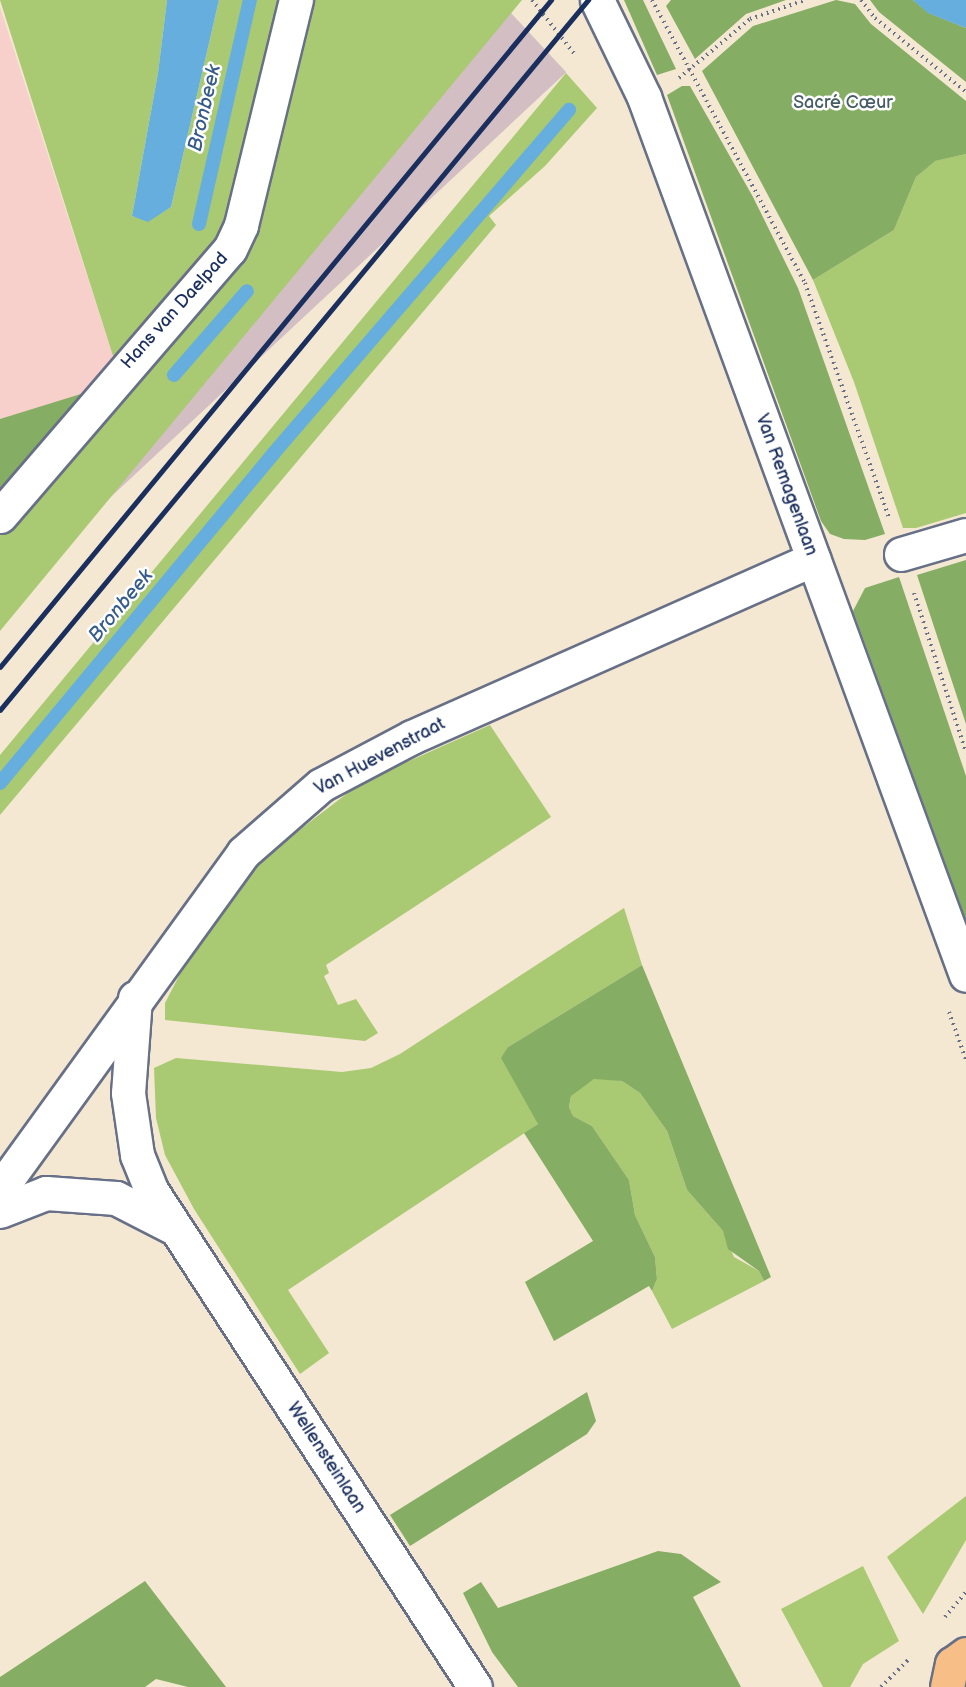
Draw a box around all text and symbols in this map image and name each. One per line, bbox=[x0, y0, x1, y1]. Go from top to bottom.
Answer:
water label: Bronbeek bbox=[183, 62, 227, 154]
park label: Sacré Cœur bbox=[793, 92, 893, 114]
street label: Hans van Daelpad bbox=[117, 248, 233, 374]
street label: Van Remagenlaan bbox=[750, 411, 822, 559]
water label: Bronbeek bbox=[84, 565, 158, 647]
street label: Van Huevenstraat bbox=[311, 714, 449, 800]
street label: Wellensteinlaan bbox=[282, 1398, 370, 1518]

